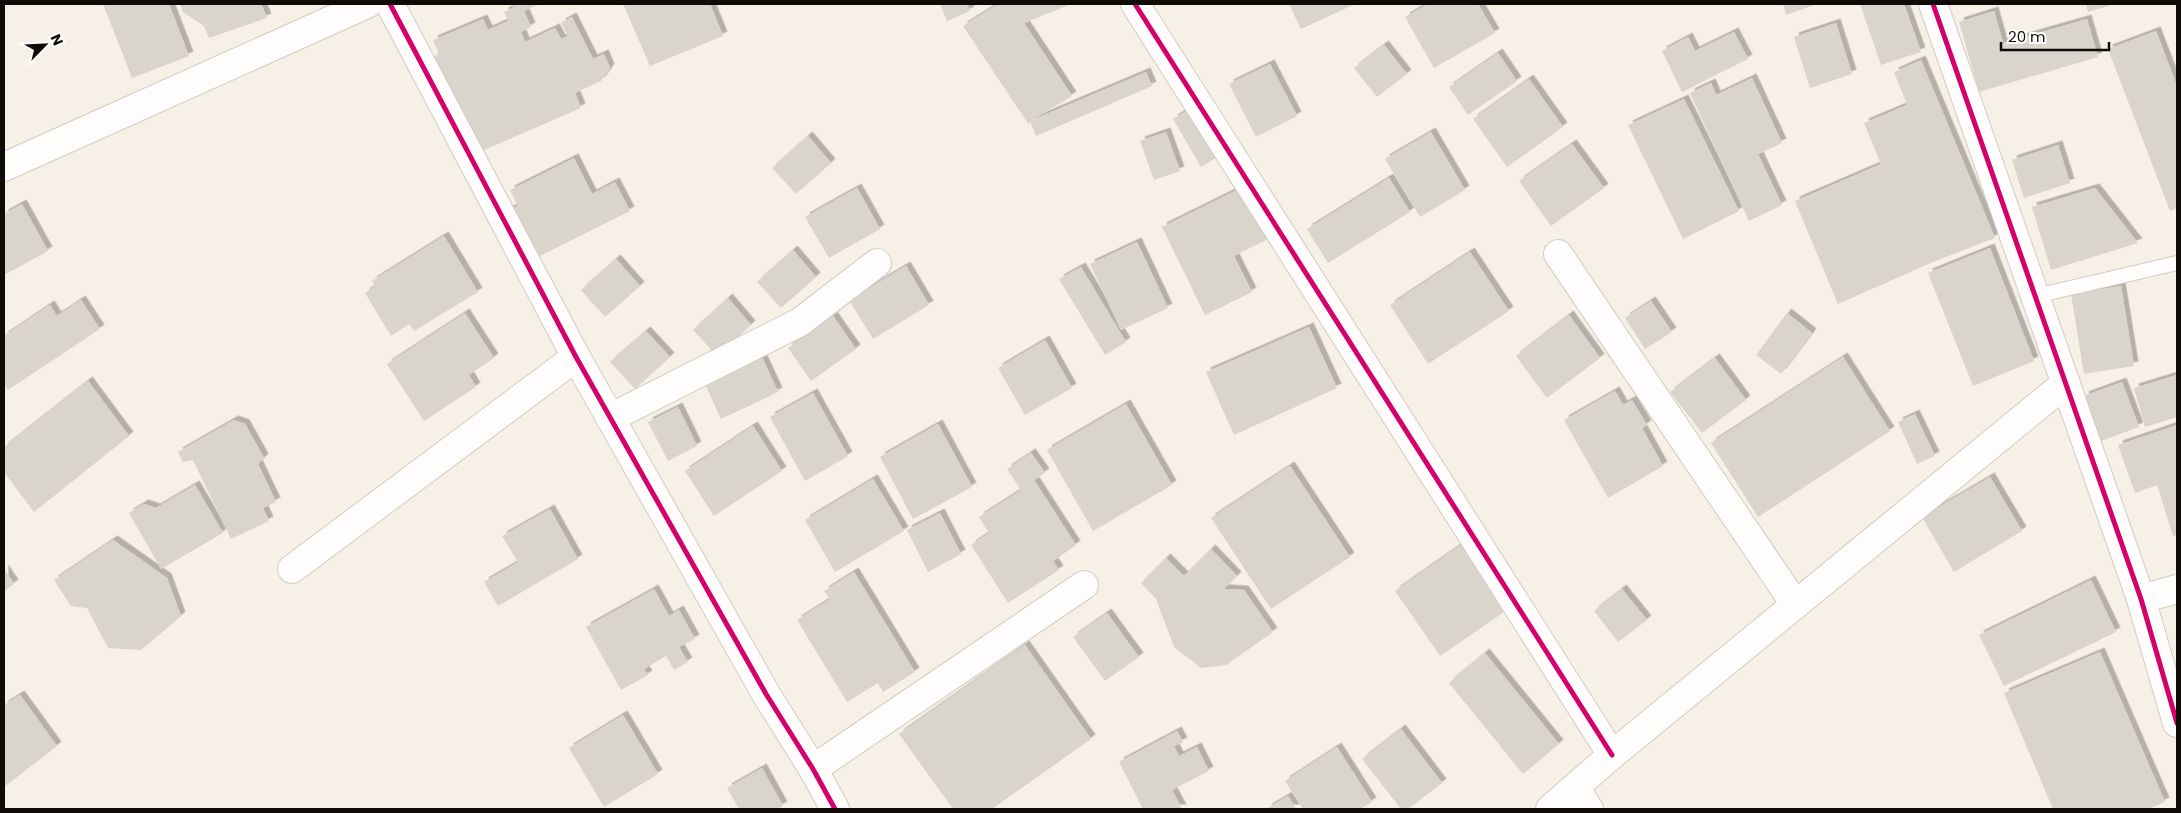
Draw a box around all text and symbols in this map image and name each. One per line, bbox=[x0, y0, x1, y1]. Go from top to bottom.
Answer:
north arrow bbox=[20, 20, 70, 70]
scale bar bbox=[2001, 20, 2108, 52]
text: 20 m bbox=[2008, 26, 2046, 47]
text: N bbox=[46, 31, 68, 49]

